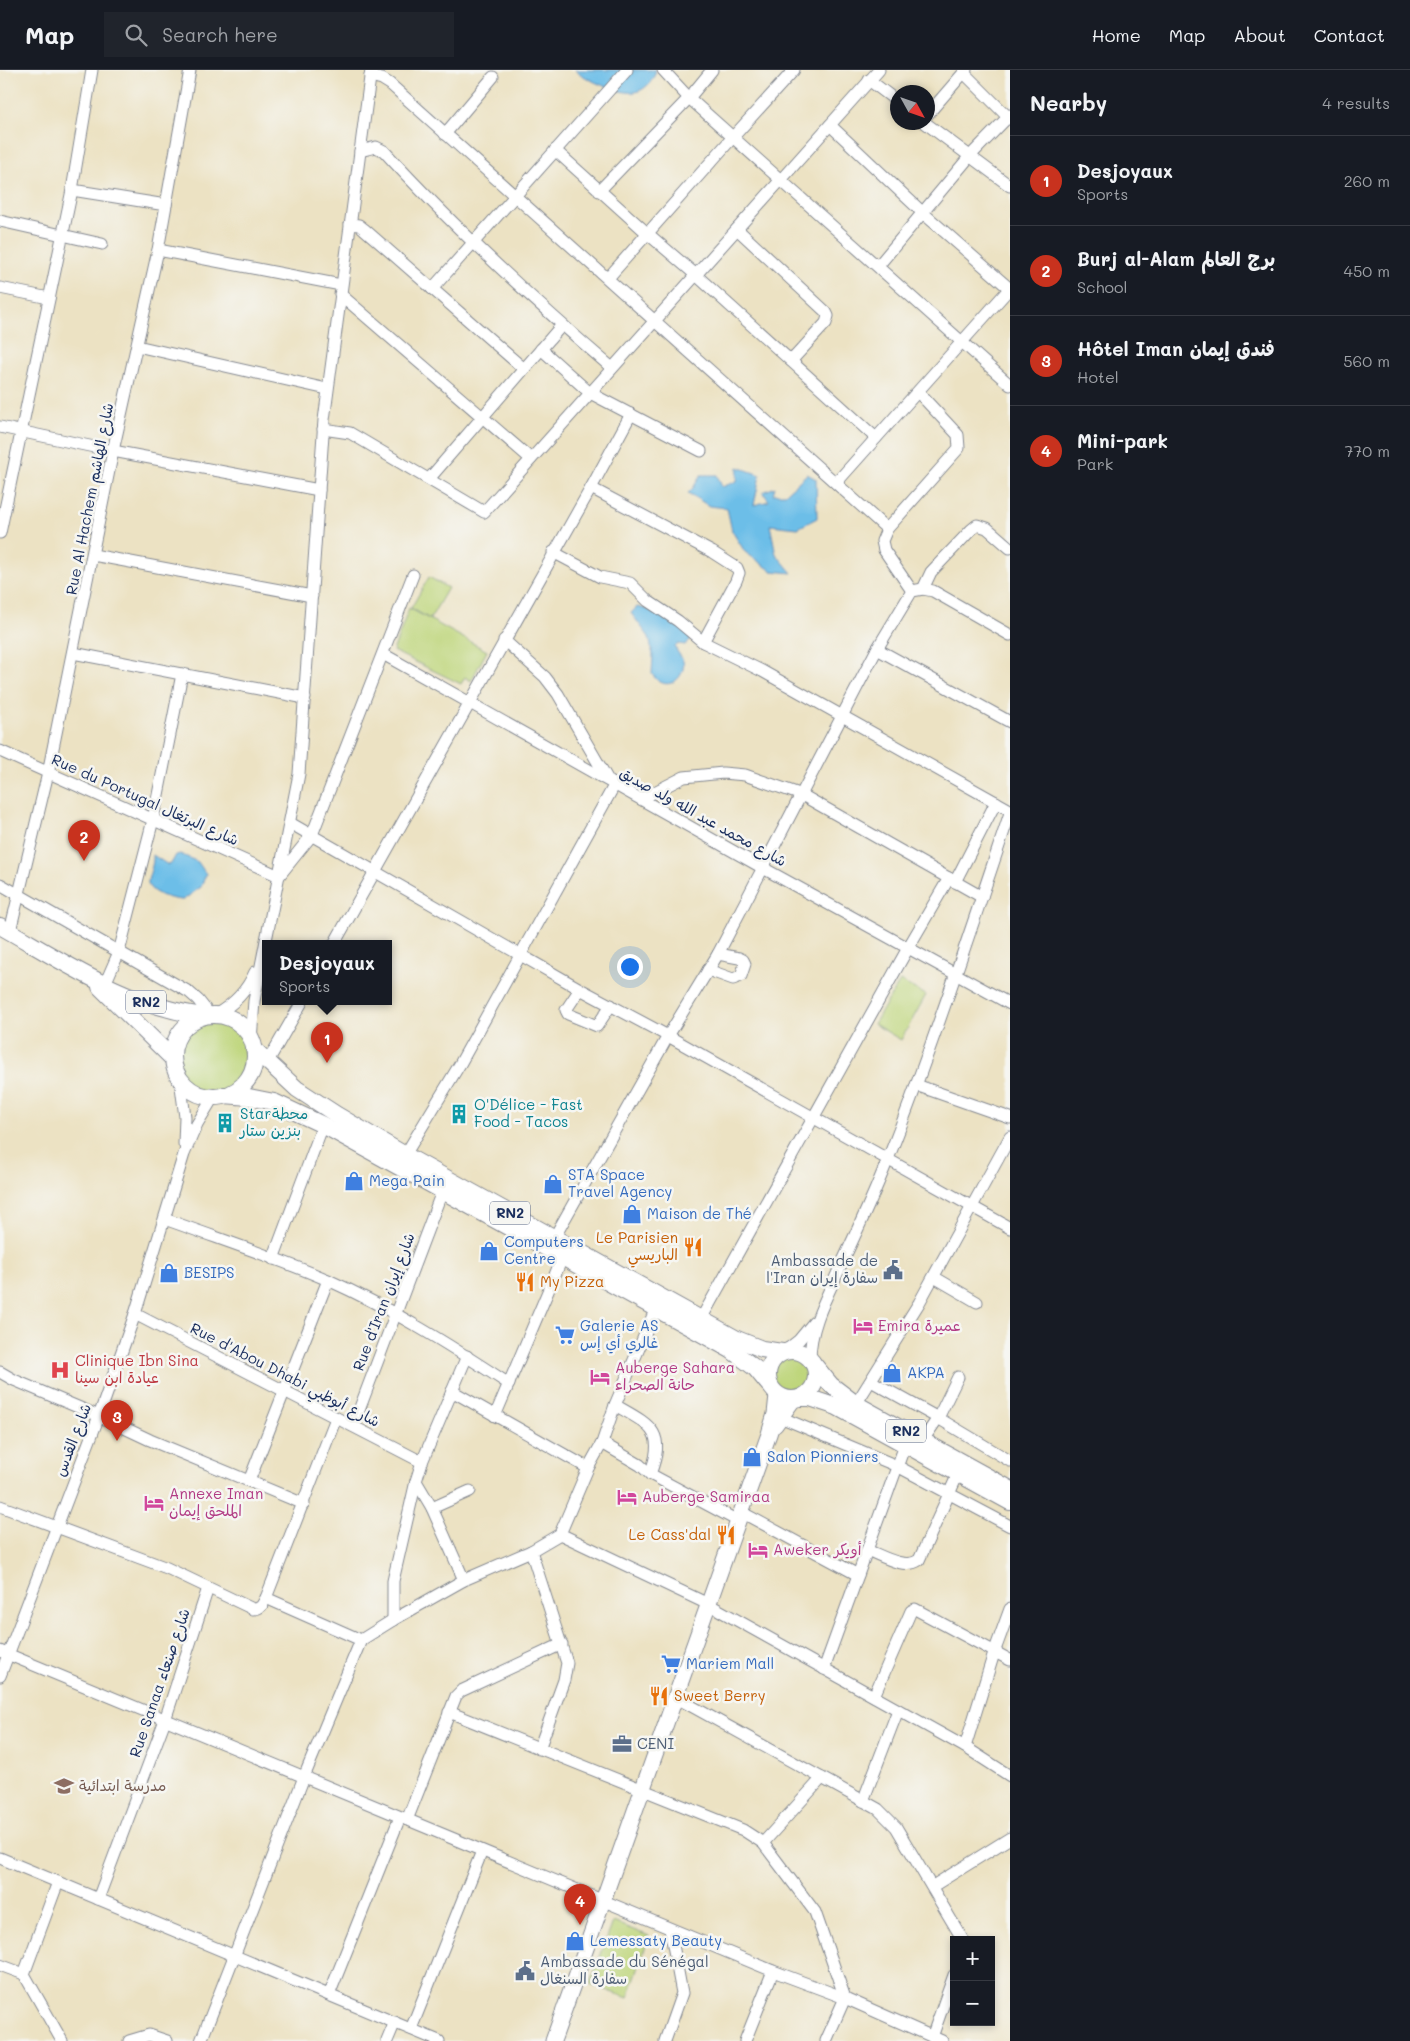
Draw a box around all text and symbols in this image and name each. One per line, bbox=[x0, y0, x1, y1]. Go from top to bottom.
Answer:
search box bbox=[104, 12, 454, 57]
text: Map bbox=[25, 19, 74, 50]
icon: search bbox=[122, 21, 150, 49]
text: Search here bbox=[162, 22, 278, 47]
text: Home bbox=[1092, 23, 1141, 47]
text: Map bbox=[1169, 23, 1205, 47]
text: About bbox=[1233, 23, 1286, 47]
text: Contact bbox=[1314, 23, 1385, 47]
north arrow bbox=[890, 85, 935, 130]
text: Nearby bbox=[1030, 89, 1107, 116]
text: 4 results bbox=[1322, 92, 1390, 113]
text: Desjoyaux bbox=[1077, 158, 1173, 183]
text: 1 bbox=[1042, 170, 1050, 191]
text: 260 m bbox=[1344, 170, 1390, 191]
text: Sports bbox=[1077, 183, 1128, 204]
text: Burj al-Alam برج العالم bbox=[1077, 246, 1275, 271]
text: 2 bbox=[1042, 260, 1050, 281]
text: 450 m bbox=[1344, 260, 1390, 281]
text: School bbox=[1077, 276, 1127, 297]
text: Hôtel Iman فندق إيمان bbox=[1077, 336, 1275, 361]
text: 3 bbox=[1041, 350, 1051, 371]
text: 560 m bbox=[1343, 350, 1390, 371]
text: Hotel bbox=[1077, 366, 1119, 387]
street label: Rue Al Hachem شارع الهاشم bbox=[61, 401, 120, 597]
text: Mini-park bbox=[1077, 428, 1168, 453]
text: 4 bbox=[1041, 440, 1051, 461]
text: 770 m bbox=[1344, 440, 1390, 461]
text: Park bbox=[1077, 453, 1113, 474]
street label: Rue du Portugal شارع البرتغال bbox=[48, 749, 242, 850]
street label: شارع محمد عبد الله ولد صديق bbox=[616, 762, 790, 871]
pin: 2 bbox=[68, 820, 100, 861]
popup bbox=[262, 940, 392, 1005]
text: Desjoyaux bbox=[279, 950, 375, 975]
your location bbox=[617, 954, 643, 980]
text: Sports bbox=[279, 975, 330, 996]
road number: RN2 bbox=[126, 990, 166, 1014]
pin: 1 bbox=[311, 1022, 343, 1063]
place label: O'Délice - Fast Food - Tacos bbox=[474, 1094, 583, 1131]
place label: Starمحطة بنزين ستار bbox=[239, 1103, 308, 1140]
building icon: O'Délice - Fast Food - Tacos bbox=[448, 1103, 470, 1125]
building icon: Starمحطة بنزين ستار bbox=[214, 1112, 236, 1134]
place label: STA Space Travel Agency bbox=[568, 1164, 673, 1201]
shop icon: Mega Pain bbox=[343, 1170, 365, 1192]
place label: Mega Pain bbox=[369, 1170, 445, 1190]
shop icon: STA Space Travel Agency bbox=[542, 1173, 564, 1195]
road number: RN2 bbox=[490, 1202, 530, 1224]
shop icon: Maison de Thé bbox=[621, 1203, 643, 1225]
place label: Maison de Thé bbox=[647, 1203, 752, 1223]
place label: Le Parisien الباريسي bbox=[596, 1227, 678, 1268]
street label: Rue d'Iran شارع إيران bbox=[348, 1230, 420, 1374]
place label: Computers Centre bbox=[504, 1231, 584, 1268]
restaurant icon: Le Parisien الباريسي bbox=[682, 1236, 704, 1258]
shop icon: Computers Centre bbox=[478, 1240, 500, 1262]
place label: Ambassade de l'Iran سفارة إيران bbox=[766, 1250, 878, 1288]
public building icon: Ambassade de l'Iran سفارة إيران bbox=[882, 1259, 904, 1281]
shop icon: BESIPS bbox=[158, 1262, 180, 1284]
place label: BESIPS bbox=[184, 1262, 235, 1282]
restaurant icon: My Pizza bbox=[514, 1271, 536, 1293]
place label: My Pizza bbox=[540, 1271, 604, 1291]
place label: Galerie AS غالري أي إس bbox=[580, 1315, 659, 1354]
hotel icon: Emira عميرة bbox=[852, 1315, 874, 1337]
place label: Emira عميرة bbox=[878, 1315, 961, 1335]
street label: Rue d'Abou Dhabi شارع أبوظبي bbox=[185, 1317, 384, 1434]
supermarket icon: Galerie AS غالري أي إس bbox=[554, 1324, 576, 1346]
place label: Clinique Ibn Sina عيادة ابن سينا bbox=[75, 1350, 199, 1387]
place label: Auberge Sahara حانة الصحراء bbox=[615, 1357, 735, 1394]
hospital icon: Clinique Ibn Sina عيادة ابن سينا bbox=[49, 1359, 71, 1381]
shop icon: AKPA bbox=[881, 1362, 903, 1384]
place label: AKPA bbox=[907, 1362, 945, 1382]
hotel icon: Auberge Sahara حانة الصحراء bbox=[589, 1366, 611, 1388]
street label: شارع القدس bbox=[49, 1400, 96, 1479]
pin: 3 bbox=[101, 1400, 133, 1441]
road number: RN2 bbox=[886, 1420, 926, 1442]
shop icon: Salon Pionniers bbox=[741, 1446, 763, 1468]
place label: Salon Pionniers bbox=[767, 1446, 879, 1466]
place label: Annexe Iman الملحق إيمان bbox=[169, 1483, 263, 1521]
hotel icon: Auberge Samiraa bbox=[616, 1486, 638, 1508]
place label: Auberge Samiraa bbox=[642, 1486, 770, 1506]
hotel icon: Annexe Iman الملحق إيمان bbox=[143, 1492, 165, 1514]
place label: Le Cass'dal bbox=[628, 1524, 711, 1544]
restaurant icon: Le Cass'dal bbox=[715, 1524, 737, 1546]
hotel icon: Aweker أويكر bbox=[747, 1539, 769, 1561]
place label: Aweker أويكر bbox=[773, 1539, 862, 1559]
street label: Rue Sanaa شارع صنعاء bbox=[124, 1606, 195, 1760]
supermarket icon: Mariem Mall bbox=[660, 1653, 682, 1675]
place label: Mariem Mall bbox=[686, 1653, 774, 1673]
restaurant icon: Sweet Berry bbox=[648, 1685, 670, 1707]
place label: Sweet Berry bbox=[674, 1685, 766, 1705]
office icon: CENI bbox=[611, 1733, 633, 1755]
place label: CENI bbox=[637, 1733, 674, 1753]
school or university icon: مدرسة ابتدائية bbox=[53, 1775, 75, 1797]
place label: مدرسة ابتدائية bbox=[79, 1775, 166, 1795]
pin: 4 bbox=[564, 1884, 596, 1925]
shop icon: Lemessaty Beauty bbox=[564, 1930, 586, 1952]
place label: Lemessaty Beauty bbox=[590, 1930, 722, 1950]
map controls bbox=[950, 1936, 995, 2026]
button: + bbox=[950, 1936, 995, 1981]
place label: Ambassade du Sénégal سفارة السنغال bbox=[540, 1951, 709, 1988]
public building icon: Ambassade du Sénégal سفارة السنغال bbox=[514, 1960, 536, 1982]
button: − bbox=[950, 1981, 995, 2026]

